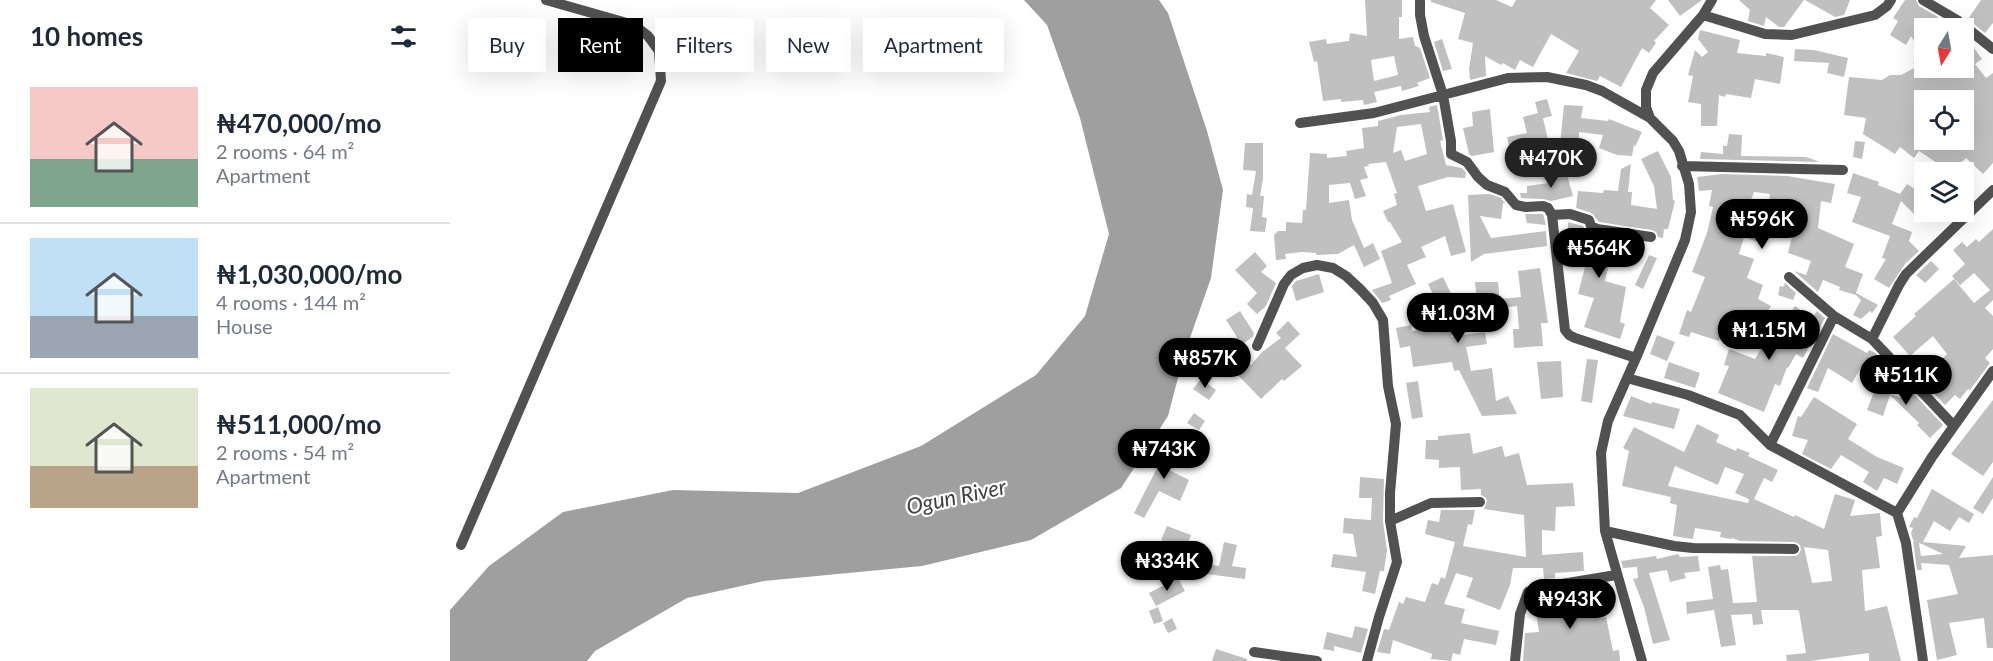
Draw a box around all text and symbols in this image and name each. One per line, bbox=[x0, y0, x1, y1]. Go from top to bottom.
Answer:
chip: Buy bbox=[468, 18, 546, 72]
chip: Rent bbox=[558, 18, 643, 72]
chip: Filters bbox=[655, 18, 754, 72]
chip: New bbox=[766, 18, 851, 72]
chip: Apartment bbox=[863, 18, 1004, 72]
north arrow bbox=[1914, 18, 1974, 78]
map controls bbox=[1914, 18, 1974, 222]
text: 10 homes bbox=[30, 20, 143, 52]
icon: filters bbox=[387, 20, 420, 53]
button: locate bbox=[1914, 90, 1974, 150]
text: ₦470,000/mo bbox=[216, 107, 381, 139]
icon: home bbox=[78, 111, 150, 183]
pin: ₦470K bbox=[1509, 138, 1593, 189]
text: 2 rooms · 64 m² bbox=[216, 139, 354, 163]
text: ₦470K bbox=[1519, 145, 1583, 169]
button: layers bbox=[1914, 162, 1974, 222]
text: Apartment bbox=[216, 163, 310, 187]
pin: ₦596K bbox=[1720, 199, 1804, 250]
text: ₦596K bbox=[1730, 206, 1794, 230]
pin: ₦564K bbox=[1557, 228, 1641, 279]
text: ₦564K bbox=[1567, 235, 1631, 259]
text: ₦1,030,000/mo bbox=[216, 258, 403, 290]
icon: home bbox=[78, 262, 150, 334]
text: 4 rooms · 144 m² bbox=[216, 290, 366, 314]
pin: ₦1.03M bbox=[1409, 293, 1507, 344]
text: ₦1.03M bbox=[1421, 300, 1495, 324]
pin: ₦1.15M bbox=[1720, 310, 1818, 361]
text: House bbox=[216, 314, 273, 338]
text: ₦1.15M bbox=[1732, 317, 1806, 341]
pin: ₦857K bbox=[1163, 338, 1247, 389]
text: ₦857K bbox=[1173, 345, 1237, 369]
pin: ₦511K bbox=[1864, 355, 1948, 406]
text: ₦511K bbox=[1874, 362, 1938, 386]
text: ₦511,000/mo bbox=[216, 408, 381, 440]
icon: home bbox=[78, 412, 150, 484]
pin: ₦743K bbox=[1122, 429, 1206, 480]
text: ₦743K bbox=[1132, 436, 1196, 460]
text: 2 rooms · 54 m² bbox=[216, 440, 354, 464]
text: Apartment bbox=[216, 464, 310, 488]
water label: Ogun River bbox=[904, 472, 1009, 520]
pin: ₦334K bbox=[1125, 541, 1209, 592]
text: ₦334K bbox=[1135, 548, 1199, 572]
pin: ₦943K bbox=[1528, 579, 1612, 630]
text: ₦943K bbox=[1538, 586, 1602, 610]

